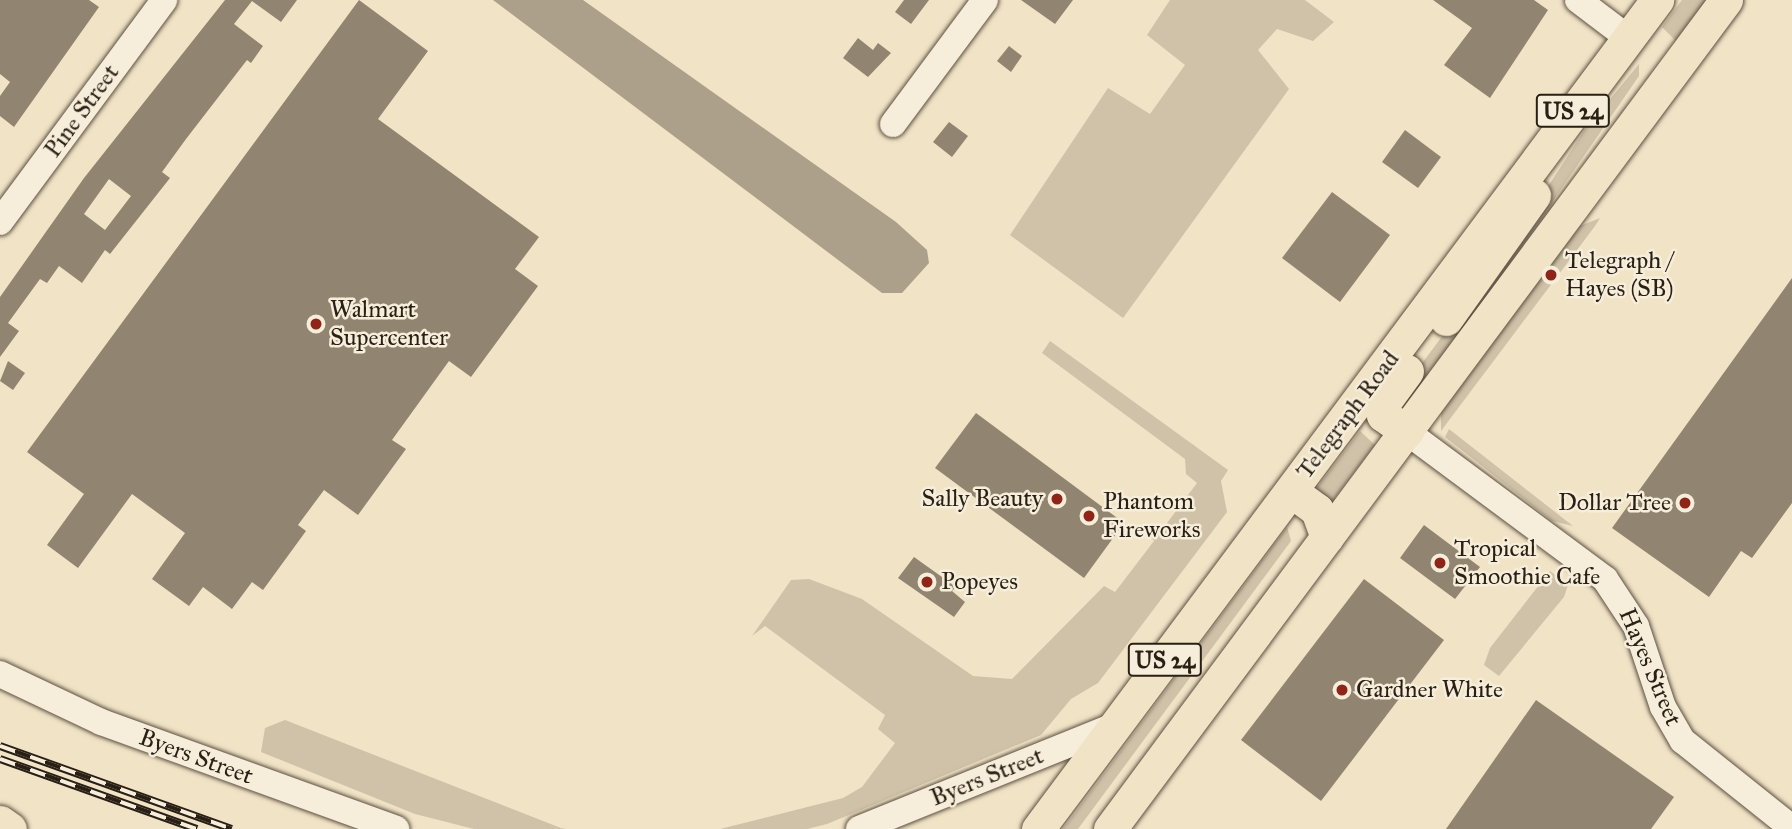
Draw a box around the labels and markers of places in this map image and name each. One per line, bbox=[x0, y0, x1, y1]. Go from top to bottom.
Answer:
place label: Telegraph / Hayes (SB) bbox=[1565, 247, 1674, 303]
marker: Telegraph / Hayes (SB) bbox=[1543, 267, 1559, 283]
place label: Walmart Supercenter bbox=[330, 296, 448, 352]
marker: Walmart Supercenter bbox=[308, 316, 324, 332]
place label: Sally Beauty bbox=[922, 485, 1043, 513]
place label: Phantom Fireworks bbox=[1103, 488, 1201, 544]
place label: Dollar Tree bbox=[1558, 489, 1671, 517]
marker: Sally Beauty bbox=[1049, 491, 1065, 507]
marker: Dollar Tree bbox=[1677, 495, 1693, 511]
marker: Phantom Fireworks bbox=[1081, 508, 1097, 524]
place label: Tropical Smoothie Cafe bbox=[1454, 535, 1600, 591]
marker: Tropical Smoothie Cafe bbox=[1432, 555, 1448, 571]
place label: Popeyes bbox=[941, 568, 1018, 596]
marker: Popeyes bbox=[919, 574, 935, 590]
place label: Gardner White bbox=[1356, 676, 1503, 704]
marker: Gardner White bbox=[1334, 682, 1350, 698]

